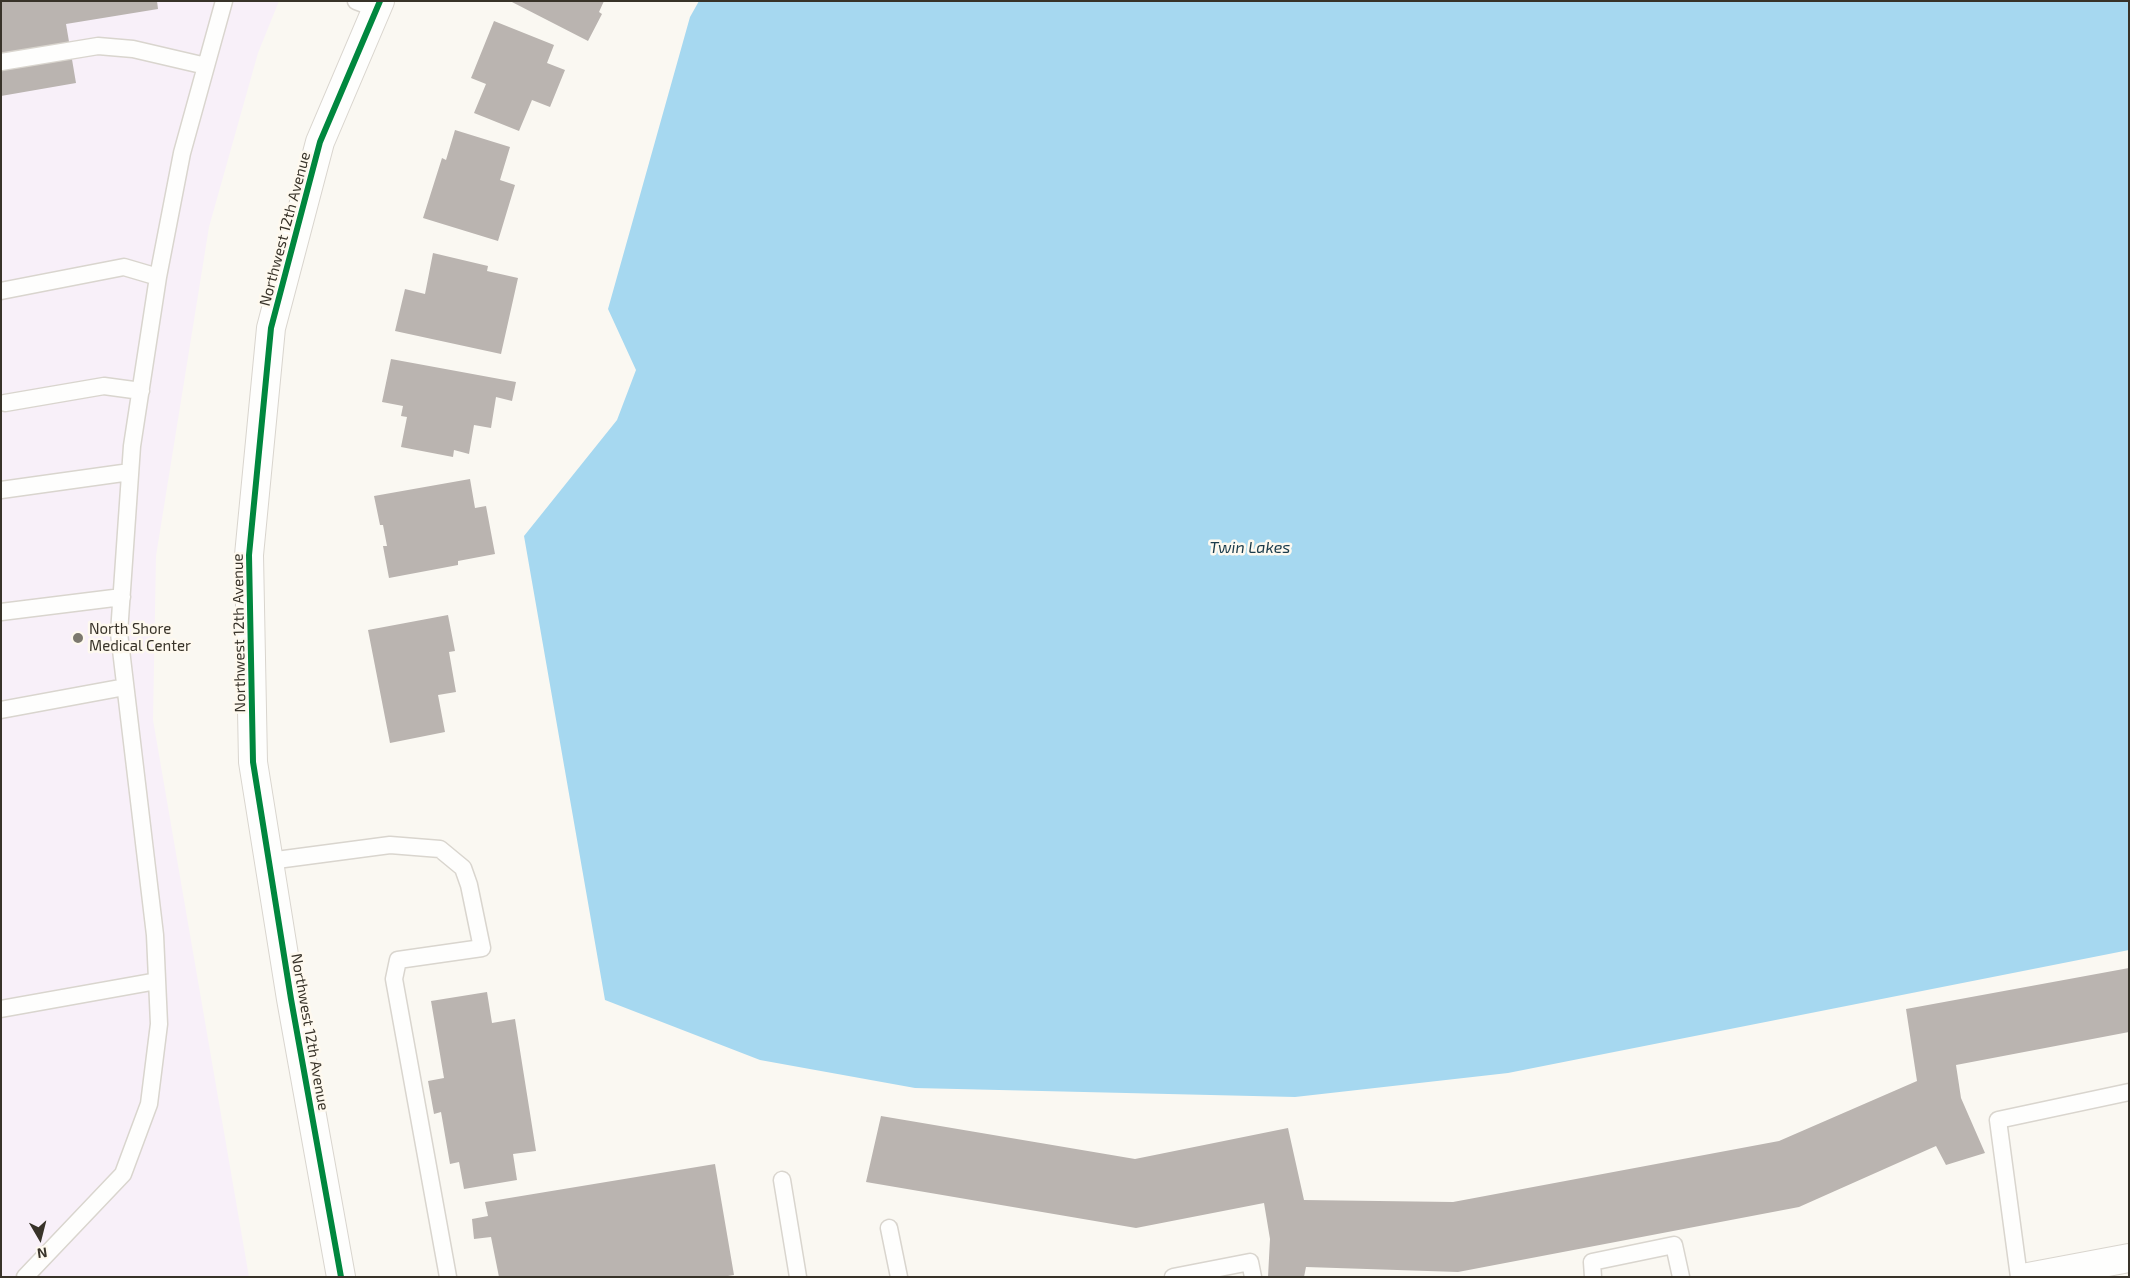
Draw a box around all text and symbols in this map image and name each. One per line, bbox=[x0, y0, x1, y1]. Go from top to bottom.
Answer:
street label: Northwest 12th Avenue bbox=[256, 150, 314, 308]
water label: Twin Lakes bbox=[1210, 538, 1290, 558]
street label: Northwest 12th Avenue bbox=[229, 553, 249, 713]
place label: North Shore Medical Center bbox=[89, 620, 191, 655]
marker: North Shore Medical Center bbox=[71, 631, 85, 645]
street label: Northwest 12th Avenue bbox=[287, 952, 333, 1112]
north arrow bbox=[15, 1213, 65, 1263]
text: N bbox=[36, 1244, 48, 1262]

